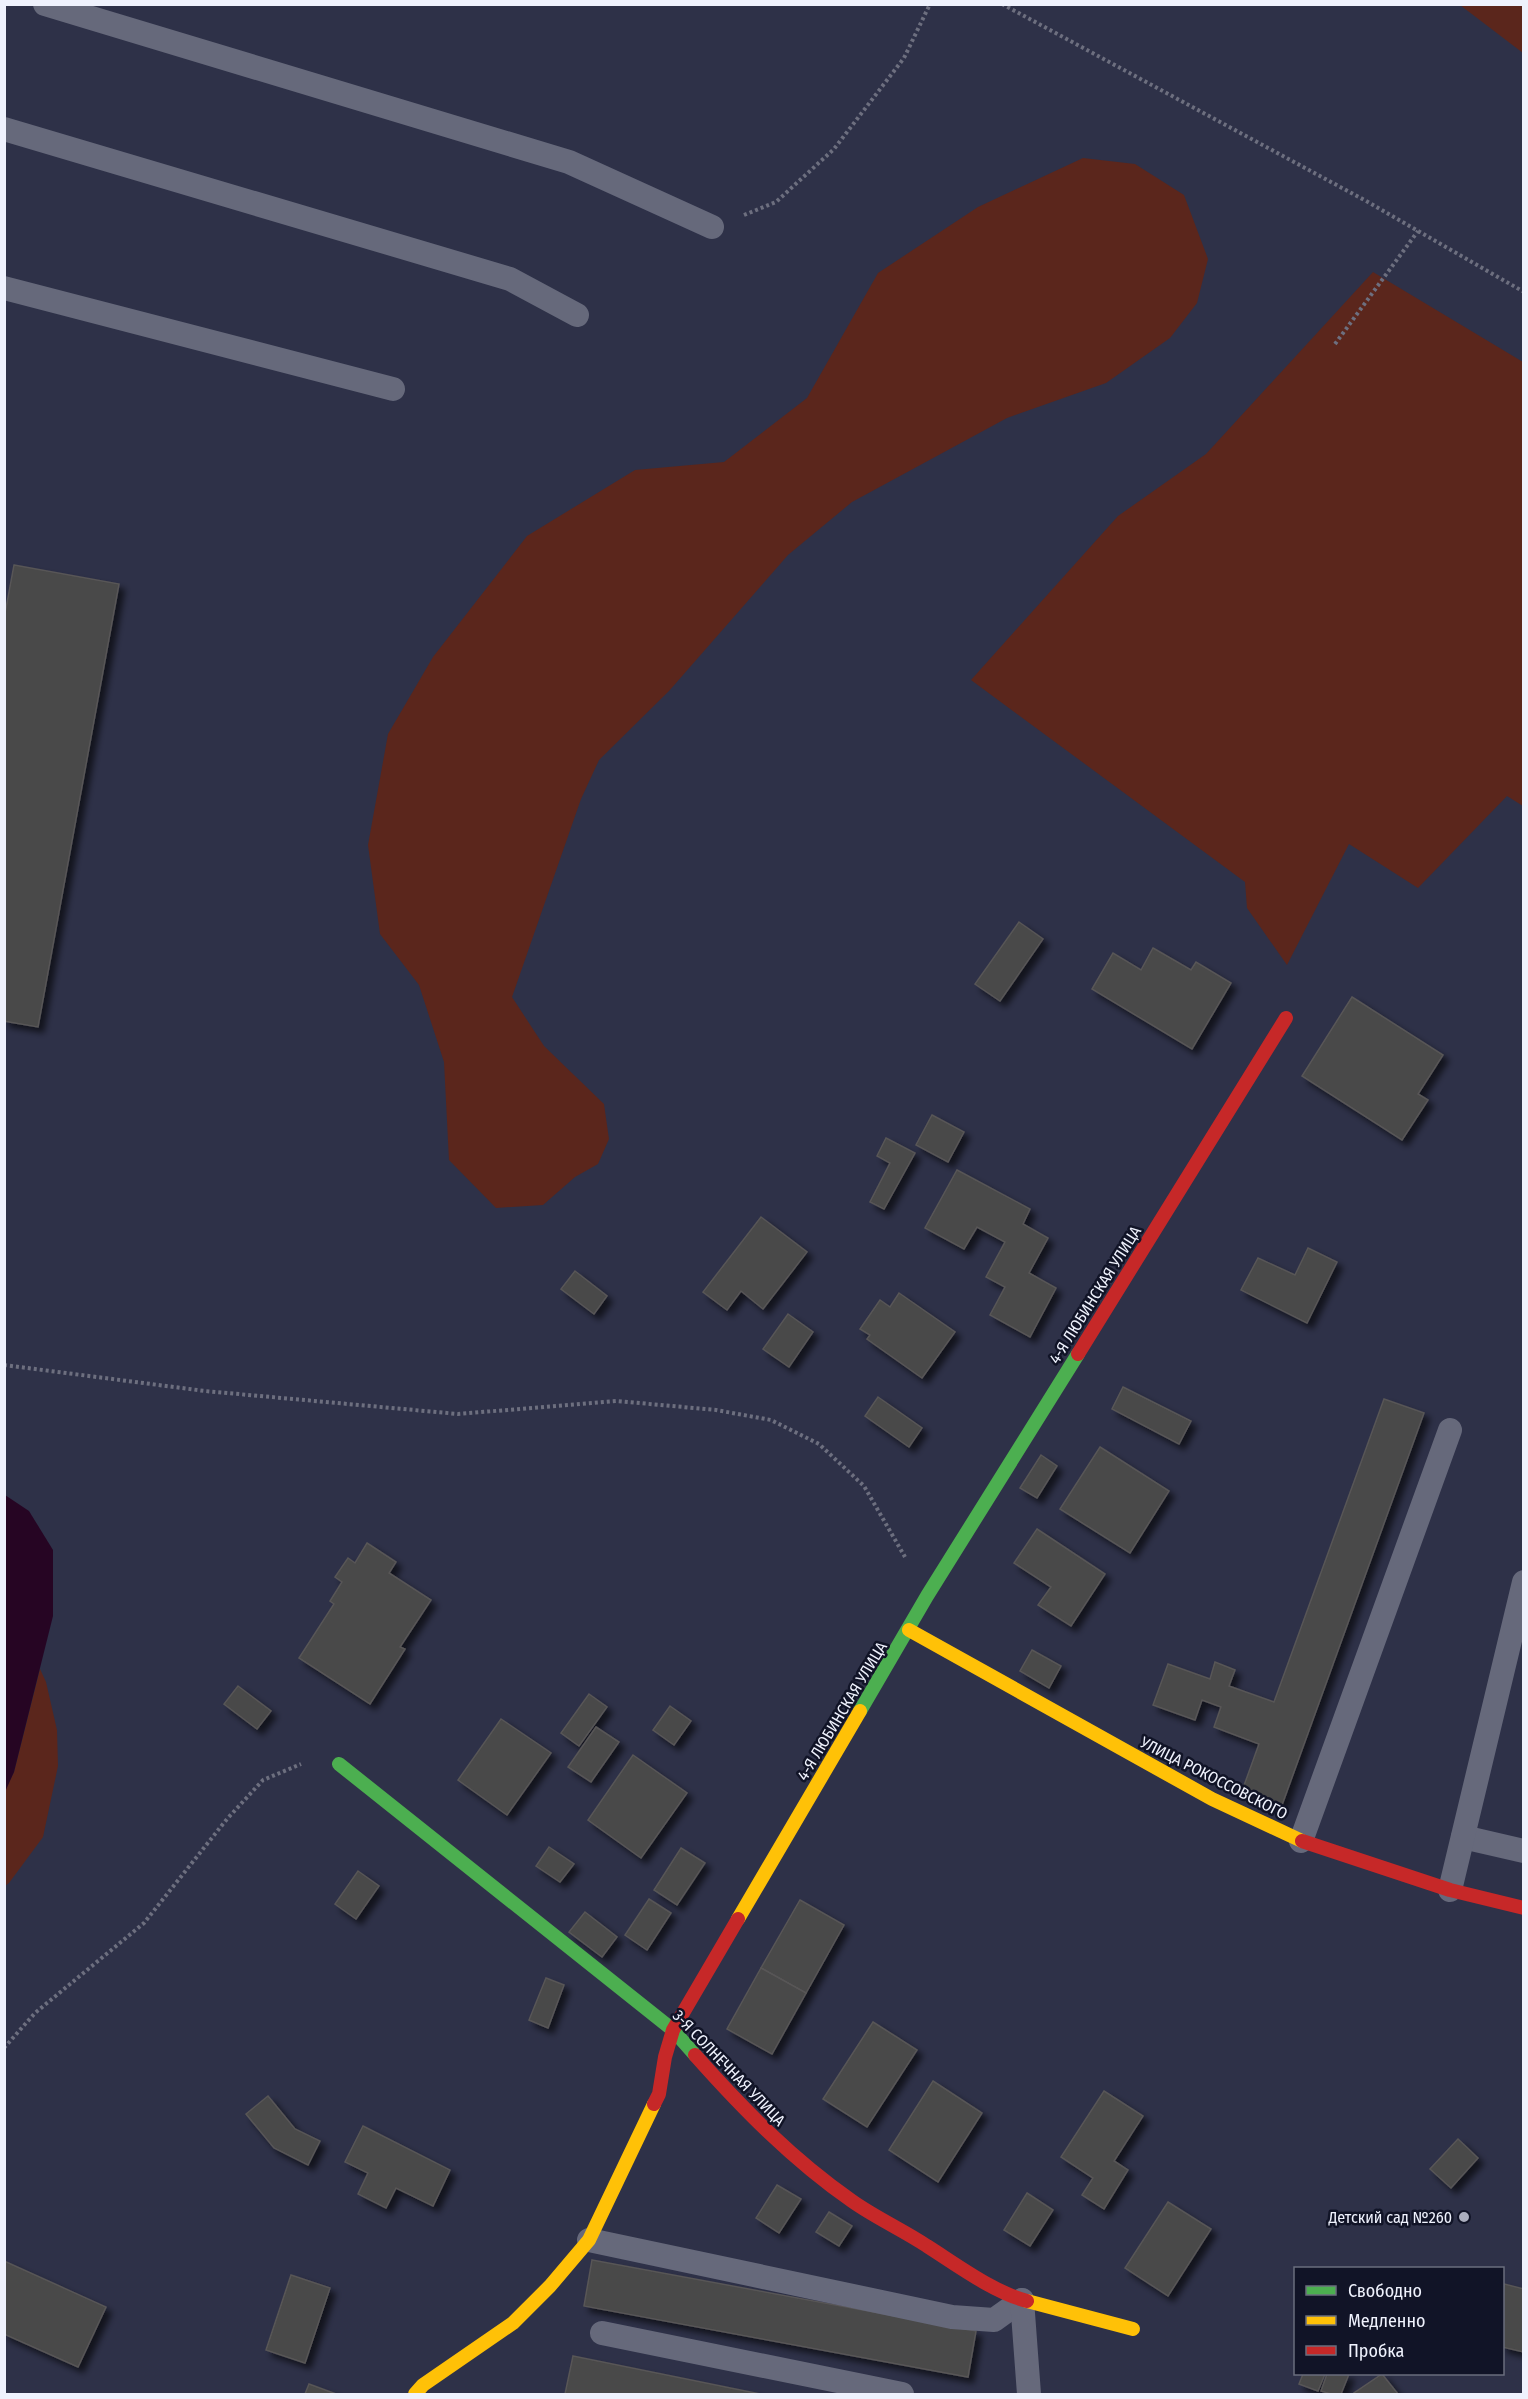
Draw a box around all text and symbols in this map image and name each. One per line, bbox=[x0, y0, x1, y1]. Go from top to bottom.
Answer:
street label: 4-Я ЛЮБИНСКАЯ УЛИЦА bbox=[1045, 1222, 1145, 1367]
street label: 4-Я ЛЮБИНСКАЯ УЛИЦА bbox=[793, 1638, 891, 1784]
street label: УЛИЦА РОКОССОВСКОГО bbox=[1136, 1732, 1291, 1823]
street label: 3-Я СОЛНЕЧНАЯ УЛИЦА bbox=[669, 2006, 790, 2130]
place label: Детский сад №260 bbox=[1327, 2208, 1452, 2227]
marker: Детский сад №260 bbox=[1457, 2210, 1471, 2224]
legend bbox=[1294, 2267, 1504, 2375]
text: Свободно bbox=[1348, 2280, 1422, 2302]
text: Медленно bbox=[1348, 2310, 1426, 2332]
text: Пробка bbox=[1348, 2340, 1404, 2362]

